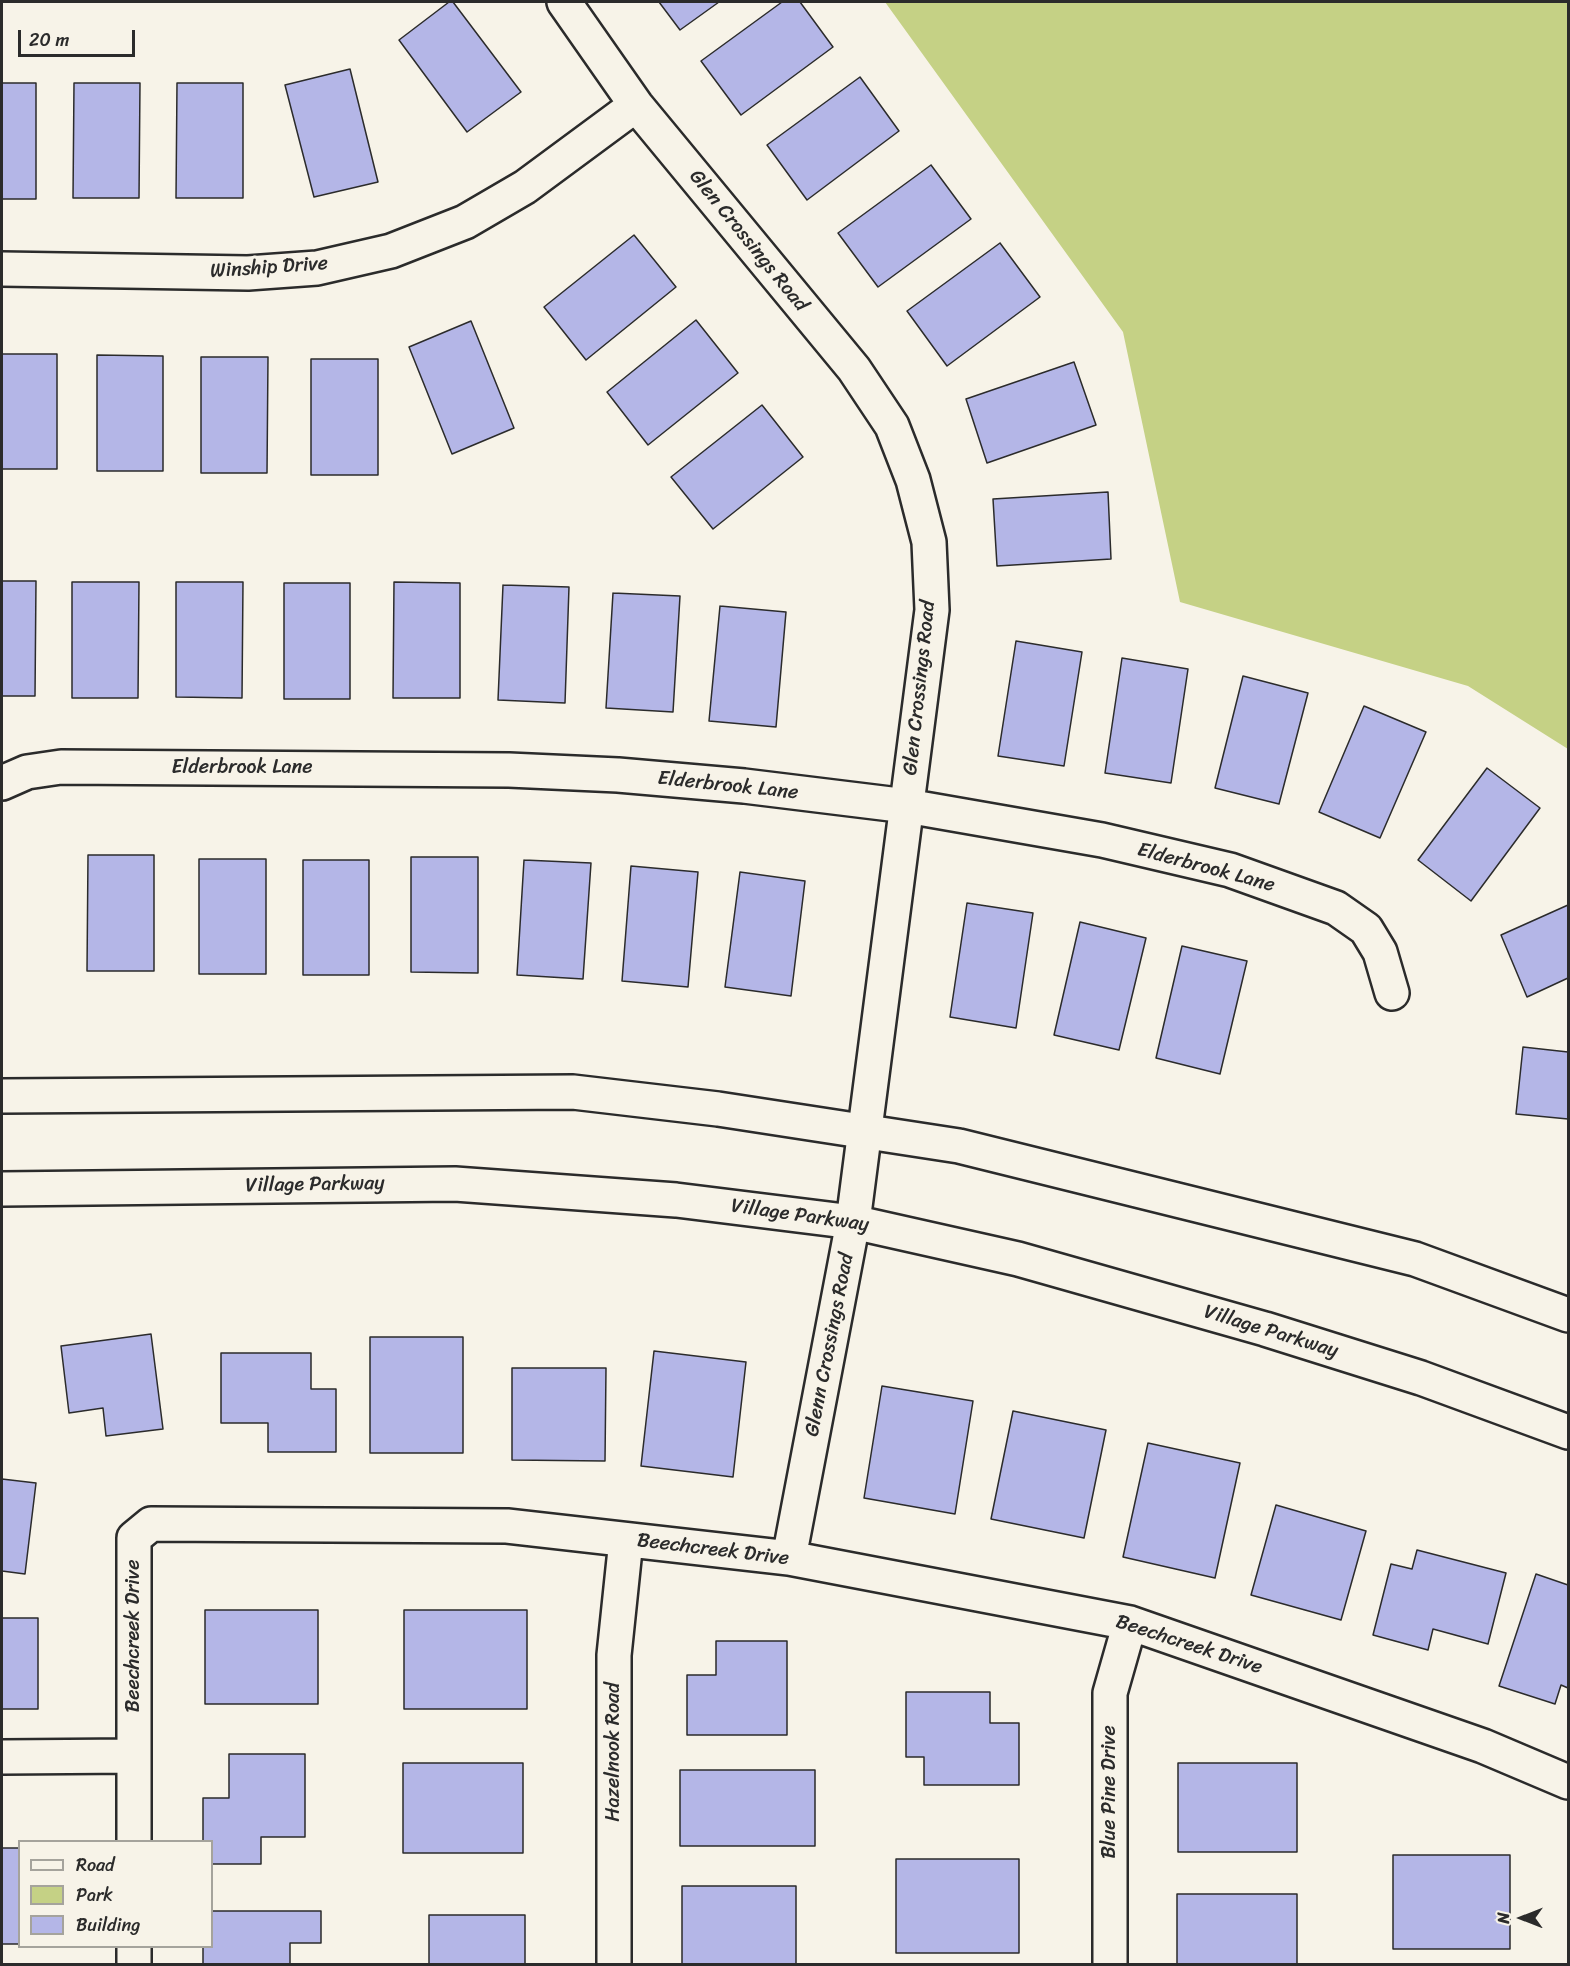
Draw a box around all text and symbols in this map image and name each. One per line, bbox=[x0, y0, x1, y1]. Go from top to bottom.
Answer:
scale bar bbox=[21, 18, 138, 56]
text: 20 m bbox=[29, 24, 69, 56]
street label: Glen Crossings Road bbox=[684, 165, 812, 317]
street label: Winship Drive bbox=[209, 252, 329, 284]
street label: Glen Crossings Road bbox=[899, 600, 941, 776]
street label: Elderbrook Lane bbox=[171, 756, 313, 780]
street label: Elderbrook Lane bbox=[657, 767, 799, 805]
street label: Elderbrook Lane bbox=[1135, 838, 1277, 898]
street label: Village Parkway bbox=[245, 1172, 385, 1198]
street label: Village Parkway bbox=[729, 1194, 871, 1238]
street label: Glenn Crossings Road bbox=[800, 1251, 860, 1439]
street label: Village Parkway bbox=[1201, 1300, 1341, 1364]
street label: Beechcreek Drive bbox=[636, 1529, 790, 1571]
street label: Beechcreek Drive bbox=[122, 1560, 146, 1712]
street label: Beechcreek Drive bbox=[1113, 1610, 1265, 1680]
street label: Hazelnook Road bbox=[602, 1682, 626, 1822]
street label: Blue Pine Drive bbox=[1098, 1725, 1122, 1859]
legend bbox=[18, 1840, 213, 1948]
text: Road bbox=[76, 1849, 115, 1881]
text: Park bbox=[76, 1879, 113, 1911]
north arrow bbox=[1492, 1888, 1552, 1948]
text: Building bbox=[76, 1909, 140, 1941]
text: N bbox=[1489, 1912, 1518, 1924]

